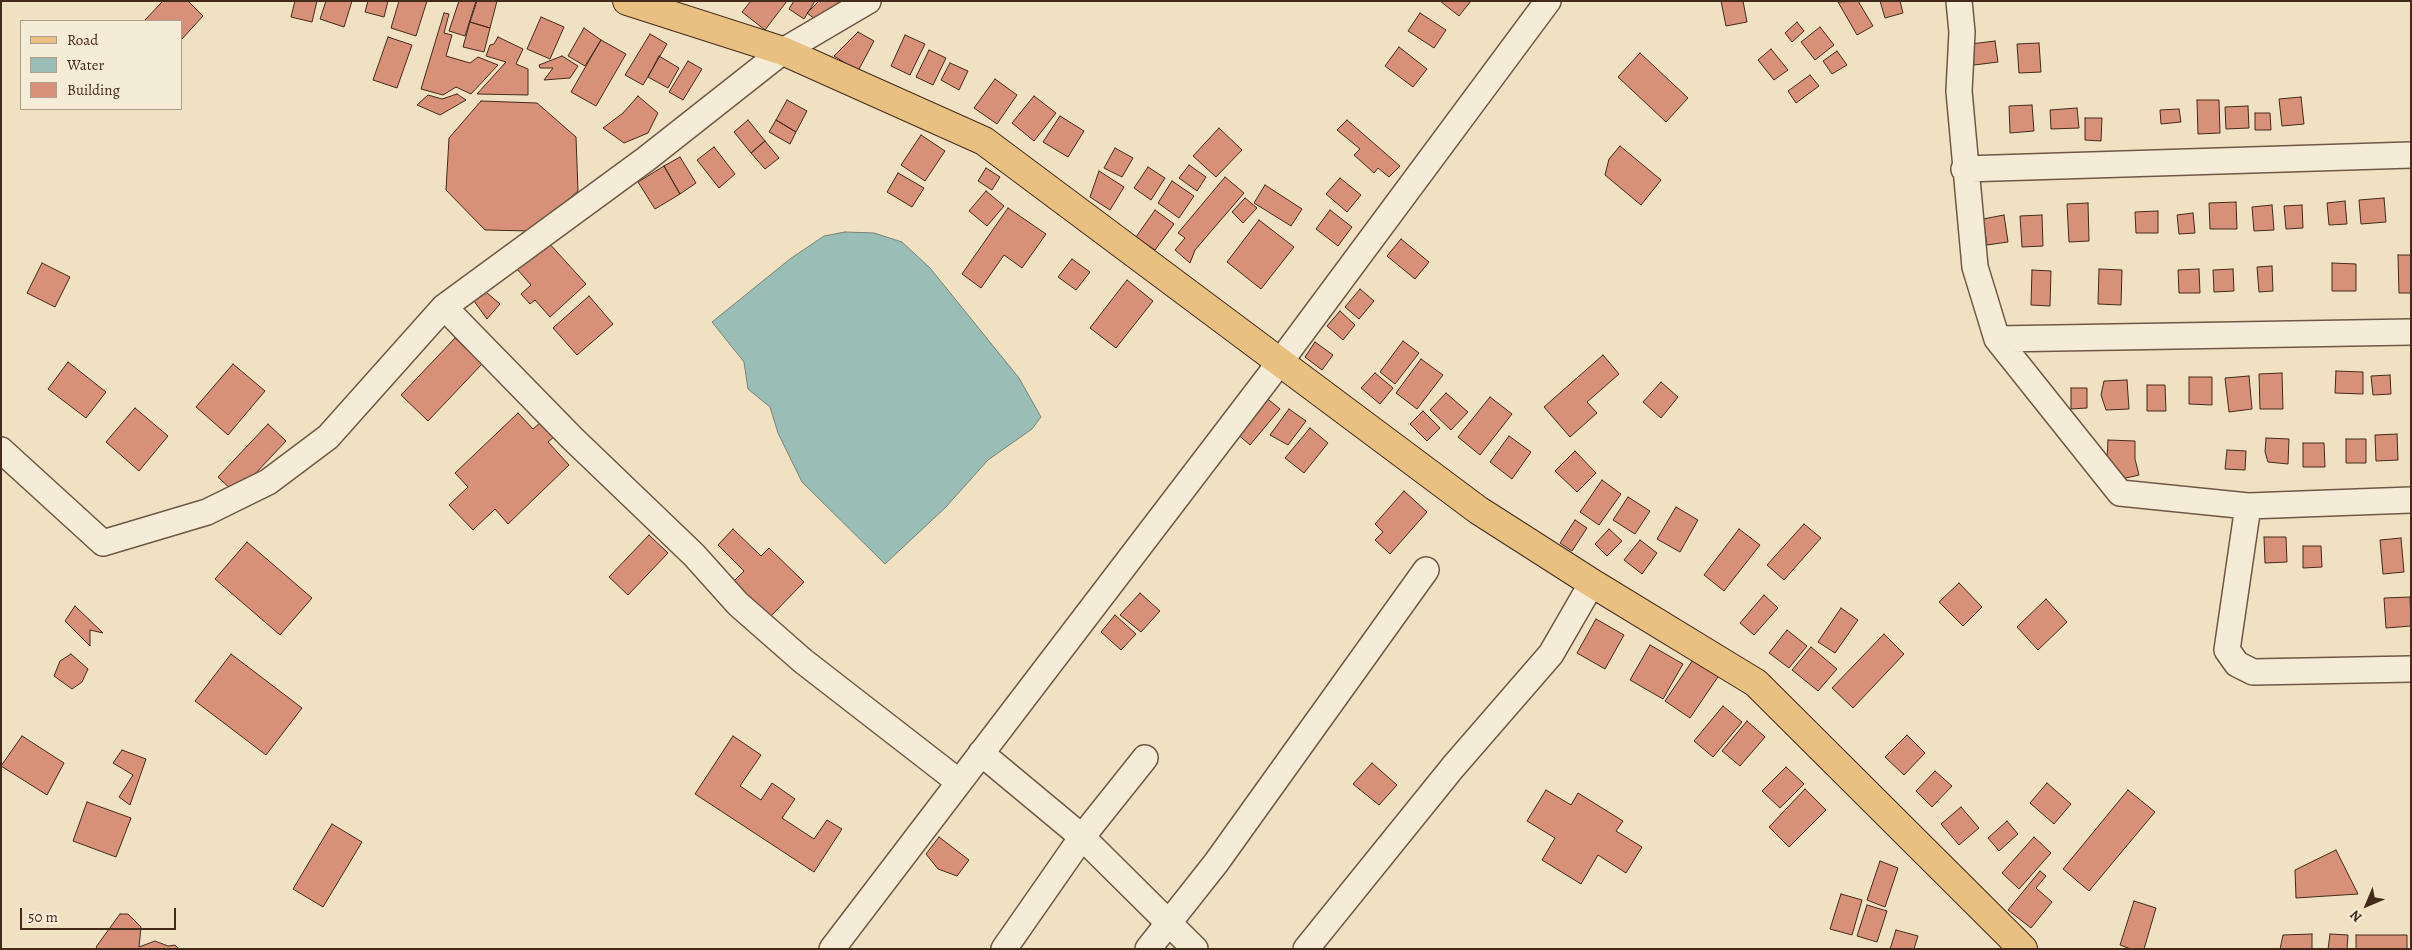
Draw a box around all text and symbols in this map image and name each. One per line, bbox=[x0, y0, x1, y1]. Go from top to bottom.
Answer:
legend bbox=[20, 20, 182, 110]
text: Road bbox=[67, 30, 98, 50]
text: Water bbox=[67, 55, 104, 75]
text: Building bbox=[67, 80, 120, 100]
north arrow bbox=[2342, 880, 2392, 930]
scale bar bbox=[22, 898, 179, 930]
text: N bbox=[2346, 906, 2366, 926]
text: 50 m bbox=[28, 907, 58, 927]

